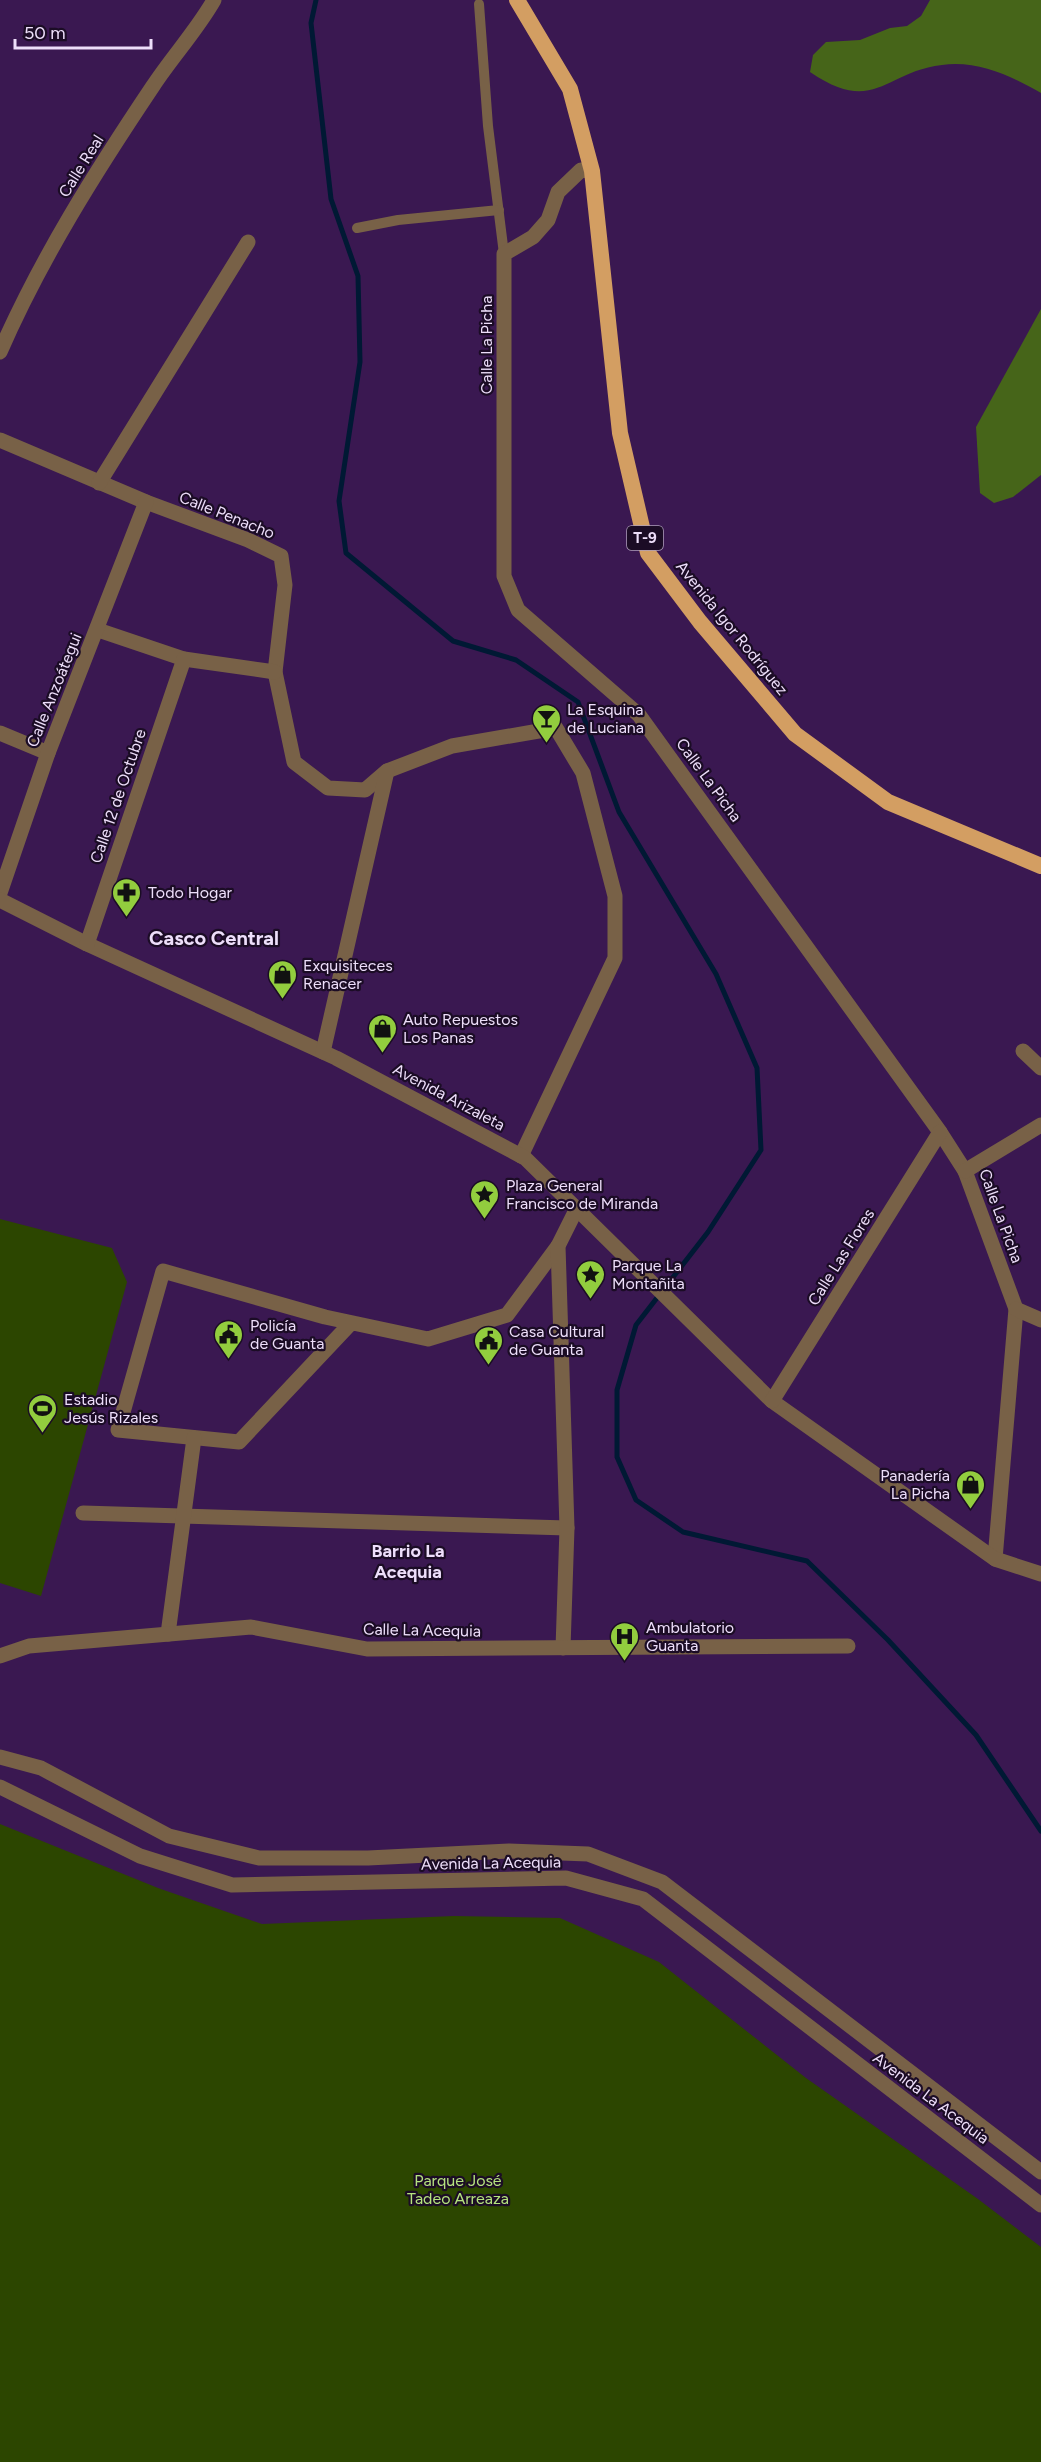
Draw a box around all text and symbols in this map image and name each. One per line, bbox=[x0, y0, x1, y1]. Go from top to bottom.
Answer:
scale bar bbox=[15, 12, 152, 50]
text: 50 m bbox=[24, 22, 66, 44]
street label: Calle Real bbox=[54, 131, 108, 201]
street label: Calle La Picha bbox=[477, 296, 496, 394]
street label: Calle Penacho bbox=[177, 487, 277, 543]
road number: T-9 bbox=[627, 526, 663, 550]
street label: Avenida Igor Rodríguez bbox=[672, 557, 792, 699]
street label: Calle Anzoátegui bbox=[22, 630, 86, 750]
place label: La Esquina de Luciana bbox=[567, 700, 644, 737]
bar icon: La Esquina de Luciana bbox=[530, 702, 562, 744]
street label: Calle 12 de Octubre bbox=[86, 726, 150, 866]
street label: Calle La Picha bbox=[672, 735, 746, 825]
pharmacy icon: Todo Hogar bbox=[111, 876, 143, 918]
place label: Todo Hogar bbox=[148, 883, 233, 902]
district label: Casco Central bbox=[149, 926, 279, 950]
place label: Exquisiteces Renacer bbox=[303, 956, 393, 993]
shop icon: Exquisiteces Renacer bbox=[266, 958, 298, 1000]
place label: Auto Repuestos Los Panas bbox=[403, 1010, 518, 1047]
shop icon: Auto Repuestos Los Panas bbox=[366, 1012, 398, 1054]
street label: Avenida Arizaleta bbox=[390, 1059, 508, 1135]
street label: Calle La Picha bbox=[975, 1166, 1027, 1266]
place label: Plaza General Francisco de Miranda bbox=[506, 1176, 658, 1213]
place icon: Plaza General Francisco de Miranda bbox=[469, 1178, 501, 1220]
street label: Calle Las Flores bbox=[804, 1205, 878, 1309]
place label: Parque La Montañita bbox=[612, 1256, 685, 1293]
place icon: Parque La Montañita bbox=[575, 1258, 607, 1300]
place label: Policía de Guanta bbox=[250, 1316, 324, 1353]
public building icon: Policía de Guanta bbox=[213, 1318, 245, 1360]
place label: Casa Cultural de Guanta bbox=[509, 1322, 604, 1359]
public building icon: Casa Cultural de Guanta bbox=[472, 1324, 504, 1366]
place label: Estadio Jesús Rizales bbox=[64, 1390, 158, 1427]
sports icon: Estadio Jesús Rizales bbox=[27, 1392, 59, 1434]
place label: Panadería La Picha bbox=[880, 1466, 950, 1503]
shop icon: Panadería La Picha bbox=[955, 1468, 987, 1510]
district label: Barrio La Acequia bbox=[372, 1540, 444, 1583]
place label: Ambulatorio Guanta bbox=[646, 1618, 734, 1655]
street label: Calle La Acequia bbox=[363, 1619, 481, 1641]
hospital icon: Ambulatorio Guanta bbox=[609, 1620, 641, 1662]
street label: Avenida La Acequia bbox=[421, 1852, 561, 1874]
street label: Avenida La Acequia bbox=[869, 2048, 993, 2148]
park label: Parque José Tadeo Arreaza bbox=[407, 2171, 509, 2208]

